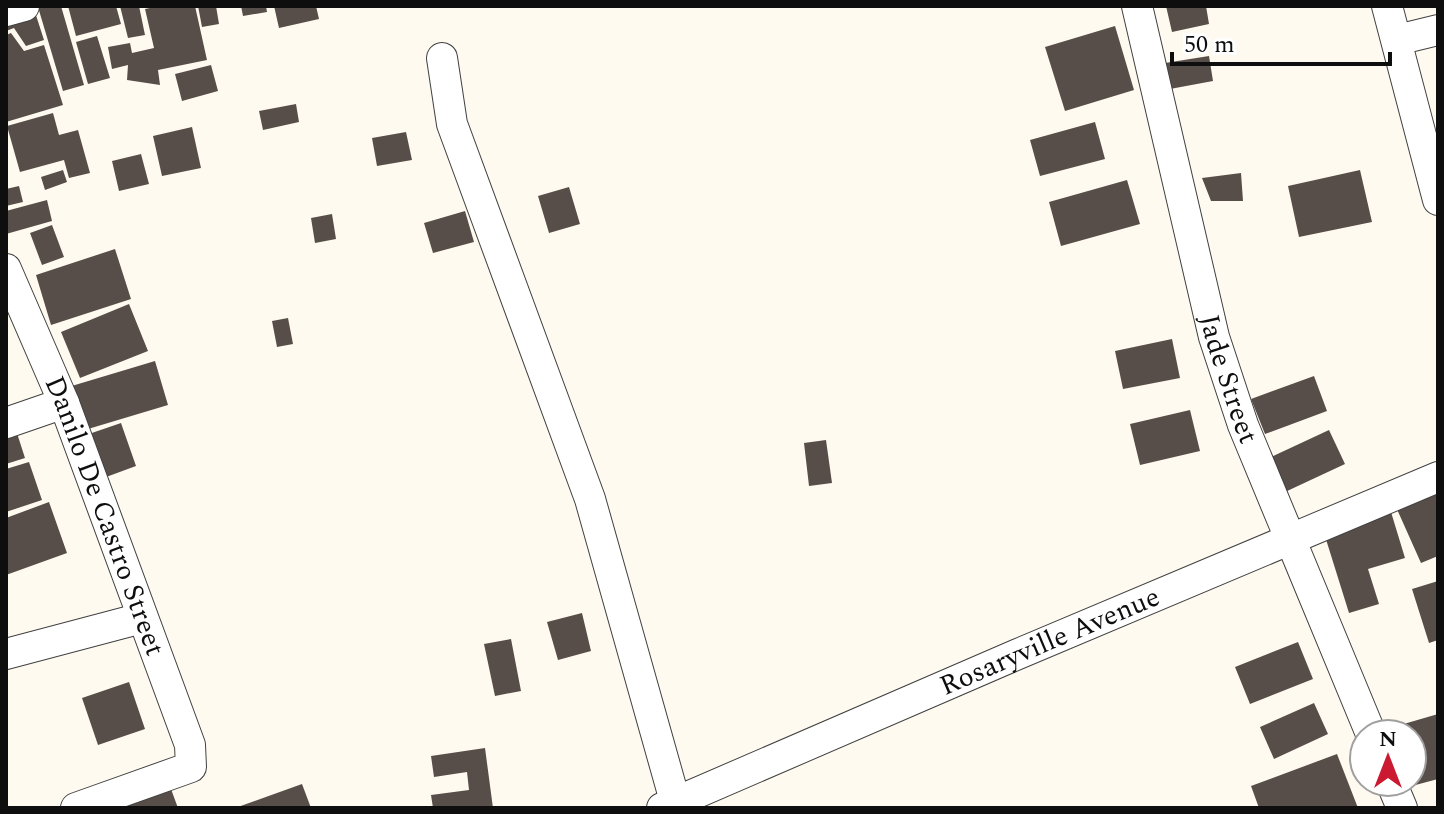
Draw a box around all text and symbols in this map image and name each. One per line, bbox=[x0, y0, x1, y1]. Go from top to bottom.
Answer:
scale bar bbox=[1172, 16, 1390, 66]
text: 50 m bbox=[1184, 27, 1235, 63]
street label: Jade Street bbox=[1188, 310, 1270, 450]
street label: Danilo De Castro Street bbox=[33, 369, 177, 662]
street label: Rosaryville Avenue bbox=[933, 575, 1166, 707]
north arrow bbox=[1348, 718, 1428, 798]
text: N bbox=[1379, 723, 1397, 756]

